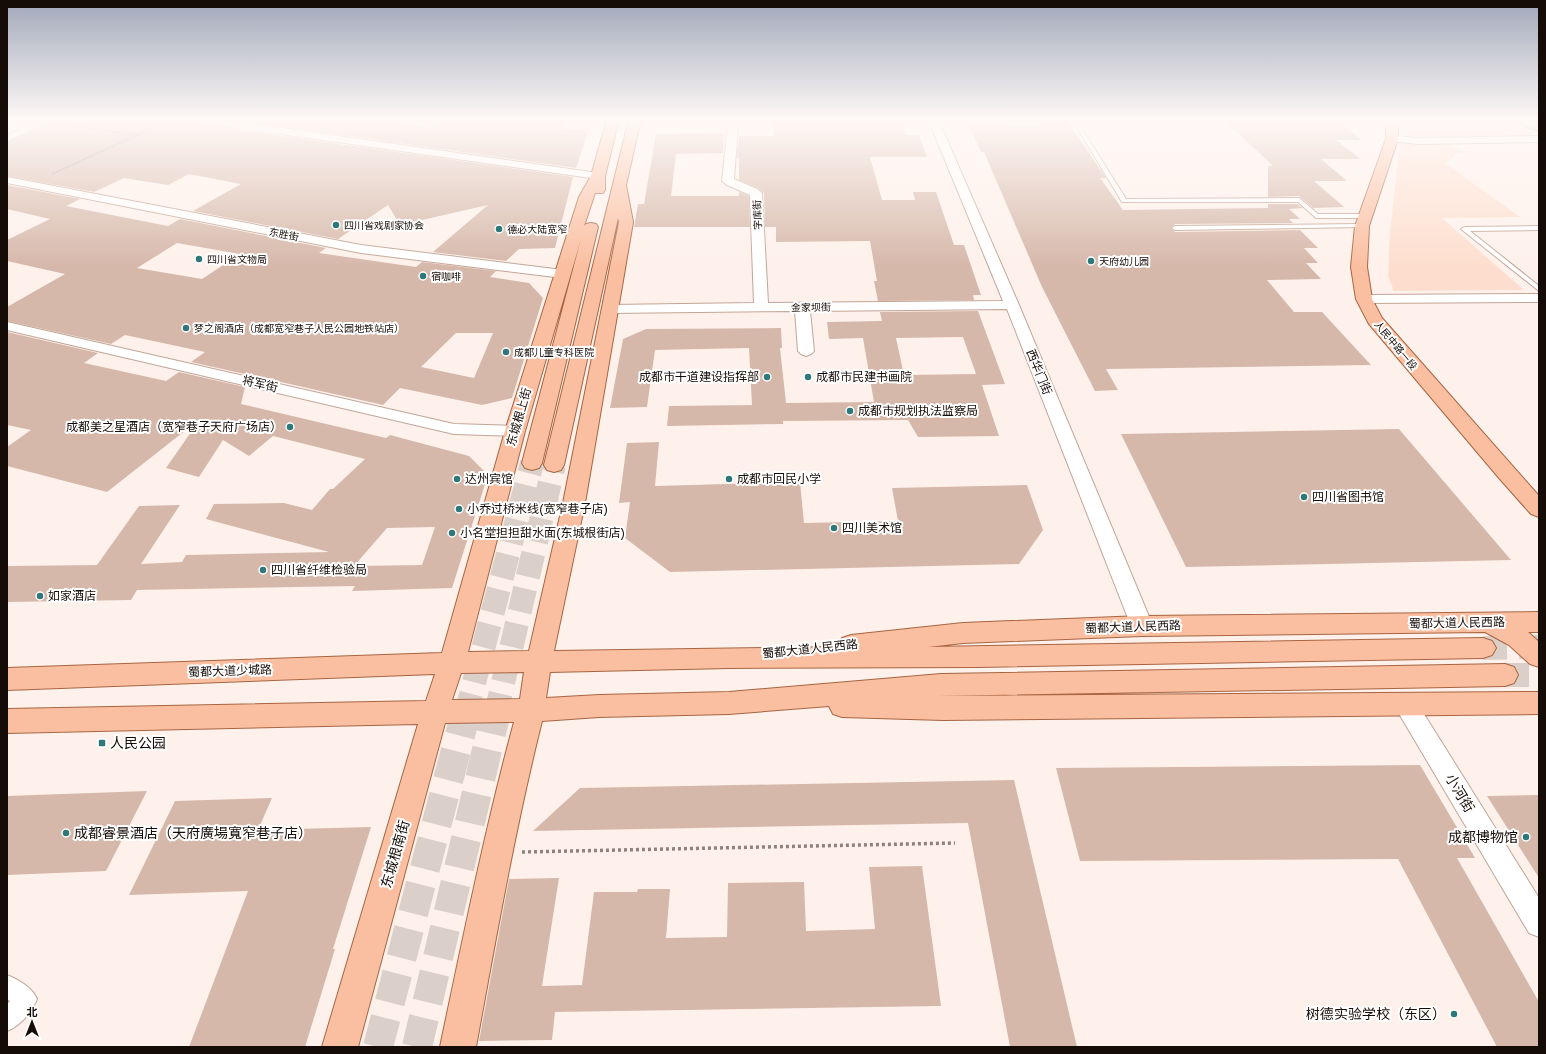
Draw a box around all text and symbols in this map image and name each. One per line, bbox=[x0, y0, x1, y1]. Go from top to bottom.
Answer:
street label: 字库街 bbox=[750, 200, 764, 230]
place label: 四川省戏剧家协会 bbox=[344, 219, 424, 231]
marker: 四川省戏剧家协会 bbox=[331, 220, 341, 230]
place label: 德必大陆宽窄 bbox=[507, 223, 567, 235]
marker: 德必大陆宽窄 bbox=[494, 224, 504, 234]
street label: 东胜街 bbox=[268, 225, 300, 243]
place label: 四川省文物局 bbox=[207, 253, 267, 265]
marker: 四川省文物局 bbox=[194, 254, 204, 264]
place label: 天府幼儿园 bbox=[1099, 255, 1149, 267]
marker: 天府幼儿园 bbox=[1086, 256, 1096, 266]
place label: 宿咖啡 bbox=[431, 270, 461, 282]
marker: 宿咖啡 bbox=[418, 271, 428, 281]
street label: 金家坝街 bbox=[791, 301, 831, 313]
street label: 人民中路一段 bbox=[1372, 318, 1420, 372]
place label: 梦之阁酒店（成都宽窄巷子人民公园地铁站店） bbox=[194, 322, 404, 334]
marker: 梦之阁酒店（成都宽窄巷子人民公园地铁站店） bbox=[181, 323, 191, 333]
place label: 成都儿童专科医院 bbox=[514, 346, 594, 358]
marker: 成都儿童专科医院 bbox=[501, 347, 511, 357]
street label: 西华门街 bbox=[1024, 347, 1055, 397]
place label: 成都市干道建设指挥部 bbox=[639, 369, 759, 384]
place label: 成都市民建书画院 bbox=[816, 369, 912, 384]
street label: 将军街 bbox=[241, 372, 279, 395]
marker: 成都市干道建设指挥部 bbox=[762, 372, 772, 382]
marker: 成都市民建书画院 bbox=[803, 372, 813, 382]
street label: 东城根上街 bbox=[503, 386, 534, 448]
place label: 成都市规划执法监察局 bbox=[858, 403, 978, 418]
marker: 成都市规划执法监察局 bbox=[845, 406, 855, 416]
place label: 成都美之星酒店（宽窄巷子天府广场店） bbox=[66, 419, 282, 434]
marker: 成都美之星酒店（宽窄巷子天府广场店） bbox=[285, 422, 295, 432]
place label: 达州宾馆 bbox=[465, 471, 513, 486]
place label: 成都市回民小学 bbox=[737, 471, 821, 486]
marker: 达州宾馆 bbox=[452, 474, 462, 484]
marker: 成都市回民小学 bbox=[724, 474, 734, 484]
place label: 四川省图书馆 bbox=[1312, 489, 1384, 504]
marker: 四川省图书馆 bbox=[1299, 492, 1309, 502]
place label: 小乔过桥米线(宽窄巷子店) bbox=[467, 501, 608, 516]
marker: 小乔过桥米线(宽窄巷子店) bbox=[454, 504, 464, 514]
place label: 四川美术馆 bbox=[842, 520, 902, 535]
marker: 四川美术馆 bbox=[829, 523, 839, 533]
place label: 小名堂担担甜水面(东城根街店) bbox=[460, 525, 625, 540]
marker: 小名堂担担甜水面(东城根街店) bbox=[447, 528, 457, 538]
place label: 四川省纤维检验局 bbox=[271, 562, 367, 577]
marker: 四川省纤维检验局 bbox=[258, 565, 268, 575]
place label: 如家酒店 bbox=[48, 588, 96, 603]
marker: 如家酒店 bbox=[35, 591, 45, 601]
street label: 蜀都大道人民西路 bbox=[1409, 614, 1505, 631]
street label: 蜀都大道人民西路 bbox=[1085, 617, 1181, 636]
street label: 蜀都大道人民西路 bbox=[761, 636, 858, 661]
street label: 蜀都大道少城路 bbox=[188, 662, 272, 679]
place label: 人民公园 bbox=[110, 734, 166, 751]
marker: 人民公园 bbox=[97, 738, 107, 748]
street label: 小河街 bbox=[1442, 770, 1479, 815]
street label: 东城根南街 bbox=[377, 818, 412, 890]
place label: 成都睿景酒店（天府廣場寬窄巷子店） bbox=[74, 824, 312, 841]
marker: 成都睿景酒店（天府廣場寬窄巷子店） bbox=[61, 828, 71, 838]
place label: 成都博物馆 bbox=[1448, 828, 1518, 845]
marker: 成都博物馆 bbox=[1521, 832, 1531, 842]
north arrow bbox=[12, 1002, 52, 1042]
text: 北 bbox=[27, 1005, 38, 1018]
place label: 树德实验学校（东区） bbox=[1306, 1005, 1446, 1022]
marker: 树德实验学校（东区） bbox=[1449, 1009, 1459, 1019]

